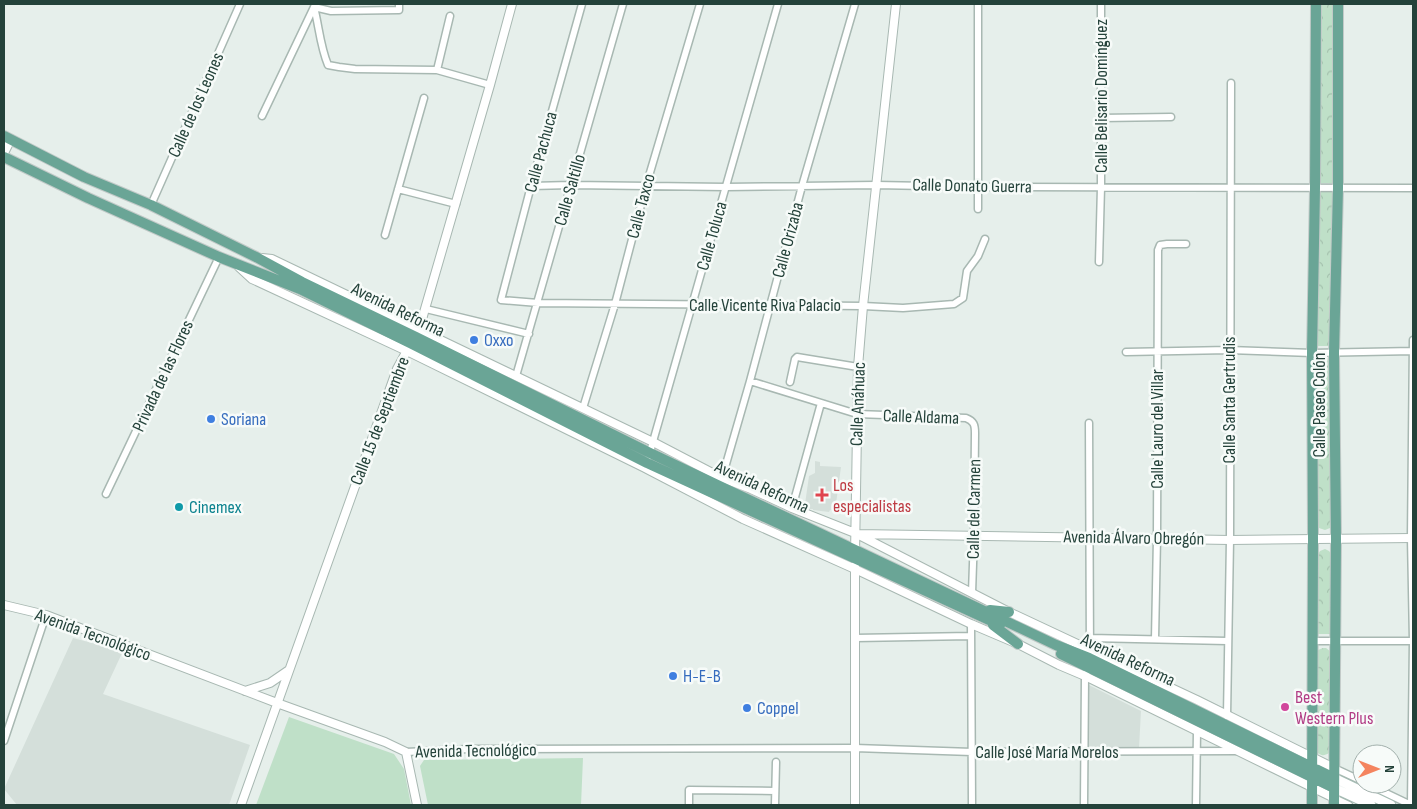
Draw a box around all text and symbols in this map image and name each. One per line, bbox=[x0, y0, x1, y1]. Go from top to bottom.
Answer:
street label: Calle Belisario Domínguez bbox=[1091, 18, 1112, 173]
street label: Calle de los Leones bbox=[164, 49, 228, 161]
street label: Calle Pachuca bbox=[520, 109, 562, 195]
street label: Calle Saltillo bbox=[550, 152, 590, 228]
street label: Calle Taxco bbox=[622, 171, 660, 241]
street label: Calle Donato Guerra bbox=[912, 174, 1032, 198]
street label: Calle Toluca bbox=[692, 199, 732, 273]
street label: Calle Orizaba bbox=[768, 200, 808, 280]
street label: Avenida Reforma bbox=[347, 278, 448, 342]
street label: Calle Vicente Riva Palacio bbox=[689, 295, 841, 316]
street label: Privada de las Flores bbox=[128, 317, 198, 435]
place label: Oxxo bbox=[484, 330, 514, 351]
marker: Oxxo bbox=[468, 334, 480, 346]
street label: Calle Santa Gertrudis bbox=[1219, 337, 1240, 463]
street label: Calle Paseo Colón bbox=[1309, 352, 1330, 458]
street label: Calle 15 de Septiembre bbox=[346, 354, 414, 488]
street label: Calle Anáhuac bbox=[846, 362, 870, 446]
street label: Calle Lauro del Villar bbox=[1147, 369, 1168, 489]
street label: Calle Aldama bbox=[882, 405, 960, 429]
place label: Soriana bbox=[221, 409, 266, 430]
marker: Soriana bbox=[205, 413, 217, 425]
street label: Avenida Reforma bbox=[711, 456, 812, 518]
street label: Calle del Carmen bbox=[963, 459, 985, 559]
place label: Los especialistas bbox=[833, 475, 911, 517]
marker: Los especialistas bbox=[815, 488, 829, 502]
place label: Cinemex bbox=[189, 497, 242, 518]
marker: Cinemex bbox=[173, 501, 185, 513]
street label: Avenida Álvaro Obregón bbox=[1062, 526, 1205, 550]
street label: Avenida Tecnológico bbox=[31, 604, 154, 666]
street label: Avenida Reforma bbox=[1077, 629, 1178, 691]
place label: H-E-B bbox=[683, 666, 721, 687]
marker: H-E-B bbox=[667, 670, 679, 682]
place label: Best Western Plus bbox=[1295, 687, 1373, 729]
place label: Coppel bbox=[757, 698, 799, 719]
marker: Best Western Plus bbox=[1279, 701, 1291, 713]
marker: Coppel bbox=[741, 702, 753, 714]
street label: Avenida Tecnológico bbox=[414, 739, 537, 763]
street label: Calle José María Morelos bbox=[975, 742, 1119, 763]
north arrow bbox=[1352, 744, 1402, 794]
text: N bbox=[1381, 765, 1398, 773]

